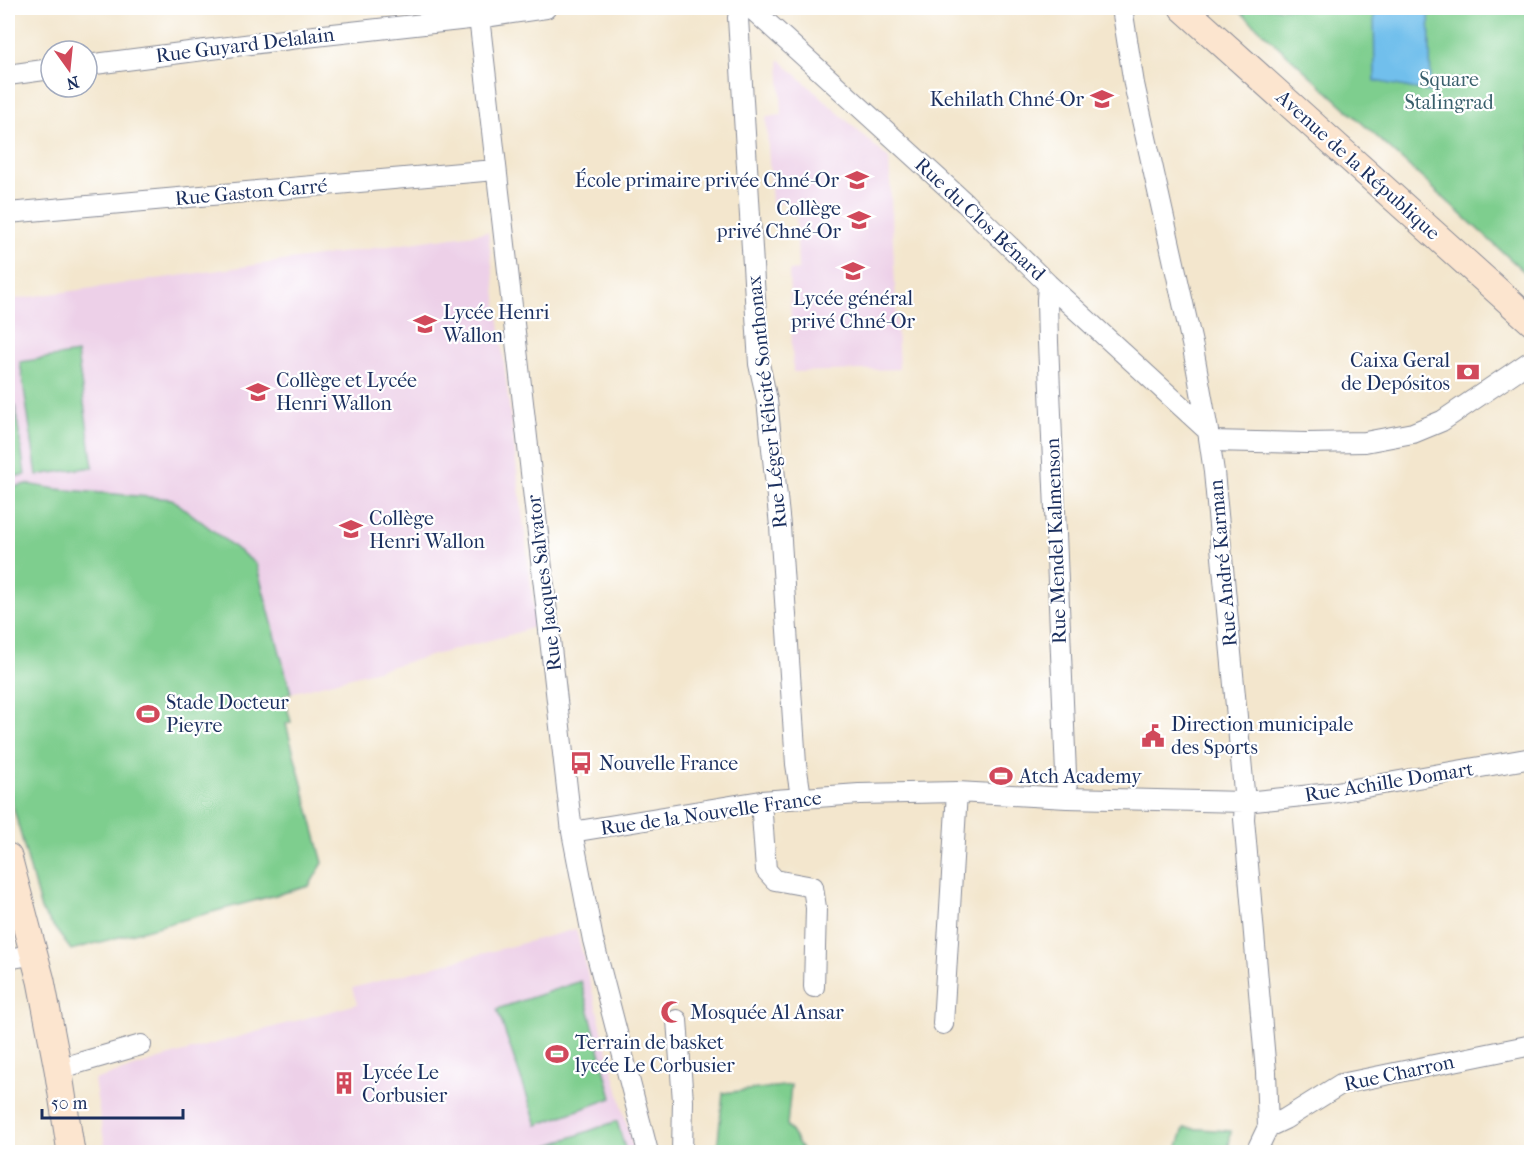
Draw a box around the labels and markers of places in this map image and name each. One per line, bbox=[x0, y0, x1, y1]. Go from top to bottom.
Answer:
school or university icon: Kehilath Chné-Or bbox=[1089, 86, 1115, 112]
place label: Kehilath Chné-Or bbox=[930, 88, 1084, 111]
school or university icon: École primaire privée Chné-Or bbox=[844, 167, 870, 193]
place label: École primaire privée Chné-Or bbox=[575, 168, 839, 192]
place label: Collège privé Chné-Or bbox=[716, 197, 841, 243]
school or university icon: Collège privé Chné-Or bbox=[846, 207, 872, 233]
school or university icon: Lycée général privé Chné-Or bbox=[840, 258, 866, 284]
place label: Lycée général privé Chné-Or bbox=[790, 287, 916, 333]
place label: Lycée Henri Wallon bbox=[442, 301, 549, 347]
school or university icon: Lycée Henri Wallon bbox=[412, 311, 438, 337]
place label: Caixa Geral de Depósitos bbox=[1341, 349, 1450, 395]
bank icon: Caixa Geral de Depósitos bbox=[1455, 359, 1481, 385]
place label: Collège et Lycée Henri Wallon bbox=[276, 369, 417, 415]
school or university icon: Collège et Lycée Henri Wallon bbox=[245, 379, 271, 405]
place label: Collège Henri Wallon bbox=[369, 507, 485, 553]
school or university icon: Collège Henri Wallon bbox=[338, 516, 364, 542]
place label: Stade Docteur Pieyre bbox=[166, 691, 289, 737]
sports icon: Stade Docteur Pieyre bbox=[135, 701, 161, 727]
place label: Direction municipale des Sports bbox=[1171, 713, 1353, 759]
public building icon: Direction municipale des Sports bbox=[1140, 723, 1166, 749]
bus stop icon: Nouvelle France bbox=[568, 750, 594, 776]
place label: Nouvelle France bbox=[599, 752, 738, 775]
sports icon: Atch Academy bbox=[988, 763, 1014, 789]
place label: Atch Academy bbox=[1018, 765, 1143, 788]
mosque icon: Mosquée Al Ansar bbox=[659, 999, 685, 1025]
place label: Mosquée Al Ansar bbox=[690, 1001, 844, 1024]
place label: Terrain de basket lycée Le Corbusier bbox=[574, 1031, 735, 1077]
sports icon: Terrain de basket lycée Le Corbusier bbox=[544, 1041, 570, 1067]
place label: Lycée Le Corbusier bbox=[362, 1061, 448, 1107]
building icon: Lycée Le Corbusier bbox=[331, 1070, 357, 1096]

